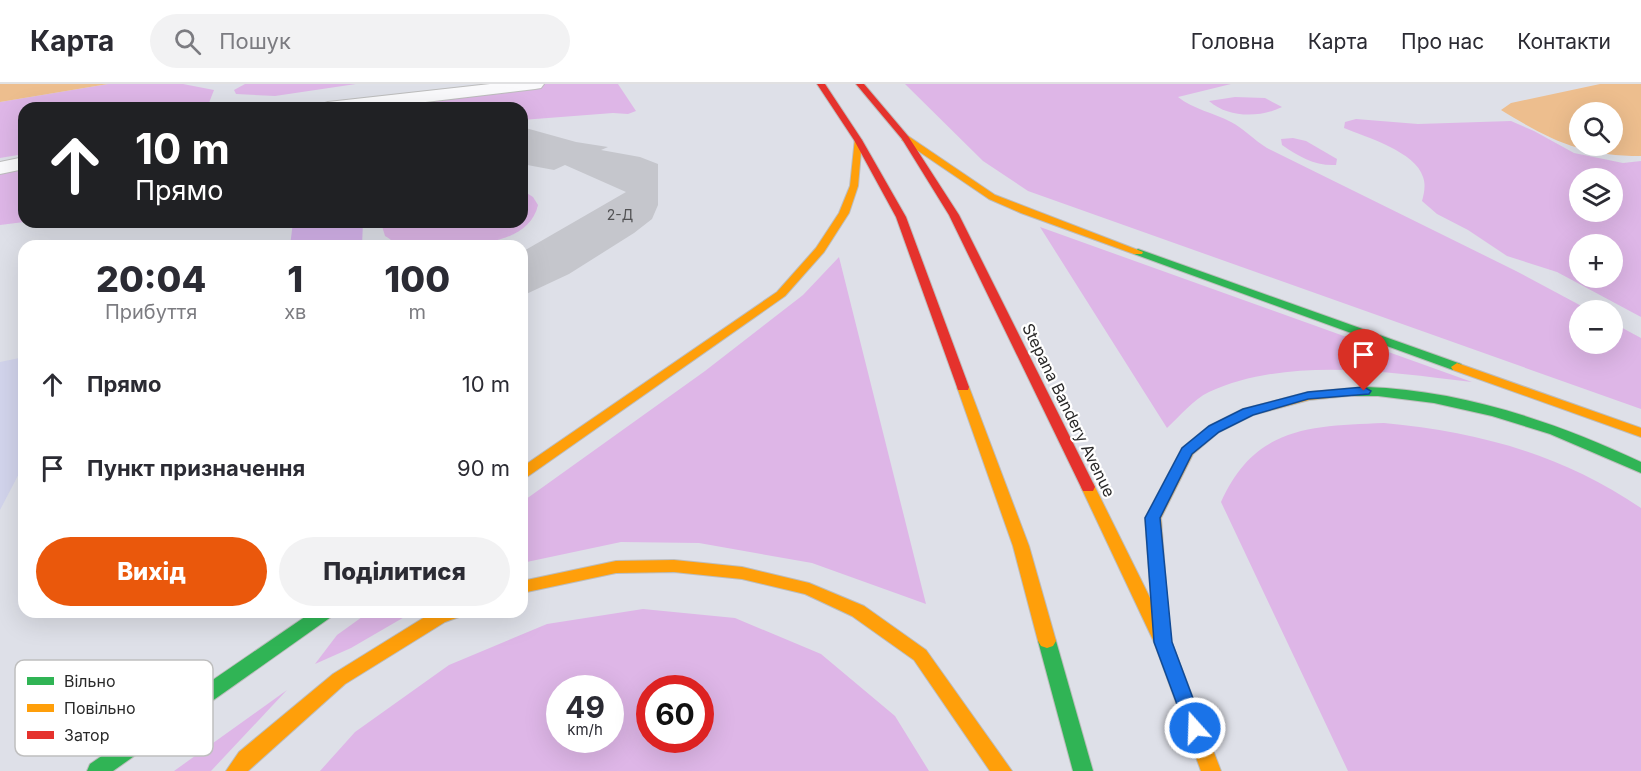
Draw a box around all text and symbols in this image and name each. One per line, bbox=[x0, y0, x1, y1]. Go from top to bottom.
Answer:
search box bbox=[150, 14, 570, 68]
text: Карта bbox=[30, 24, 114, 58]
icon: search bbox=[171, 25, 204, 58]
text: Пошук bbox=[219, 28, 291, 54]
text: Головна bbox=[1191, 29, 1275, 54]
text: Карта bbox=[1308, 29, 1368, 54]
text: Про нас bbox=[1401, 29, 1484, 54]
text: Контакти bbox=[1517, 29, 1611, 54]
map controls bbox=[1569, 102, 1623, 354]
button: search bbox=[1569, 102, 1623, 156]
text: 10 m bbox=[135, 123, 230, 174]
icon: ahead bbox=[36, 126, 114, 204]
button: layers bbox=[1569, 168, 1623, 222]
text: Прямо bbox=[135, 174, 224, 207]
house number: 2-Д bbox=[607, 206, 633, 223]
button: + bbox=[1569, 234, 1623, 288]
text: 20:04 bbox=[96, 257, 206, 301]
text: 1 bbox=[287, 257, 303, 301]
text: 100 bbox=[384, 257, 450, 301]
text: Прибуття bbox=[105, 300, 197, 324]
text: хв bbox=[284, 300, 306, 324]
text: m bbox=[408, 300, 426, 324]
button: − bbox=[1569, 300, 1623, 354]
street label: Stepana Bandery Avenue bbox=[1018, 320, 1120, 500]
pin bbox=[1338, 329, 1389, 391]
icon: arrive bbox=[1347, 338, 1380, 371]
icon: ahead bbox=[36, 368, 69, 401]
text: Прямо bbox=[87, 371, 161, 397]
text: 10 m bbox=[462, 371, 510, 397]
icon: arrive bbox=[36, 452, 69, 485]
text: Пункт призначення bbox=[87, 455, 305, 481]
text: 90 m bbox=[457, 455, 510, 481]
button: Вихід bbox=[36, 537, 267, 606]
button: Поділитися bbox=[279, 537, 510, 606]
legend bbox=[15, 660, 213, 756]
text: Вільно bbox=[64, 671, 116, 691]
speed limit sign: 60 bbox=[636, 675, 714, 753]
text: 49 bbox=[565, 689, 605, 725]
position arrow bbox=[1163, 696, 1227, 760]
text: Повільно bbox=[64, 698, 136, 718]
text: km/h bbox=[567, 720, 603, 739]
text: Затор bbox=[64, 725, 109, 745]

